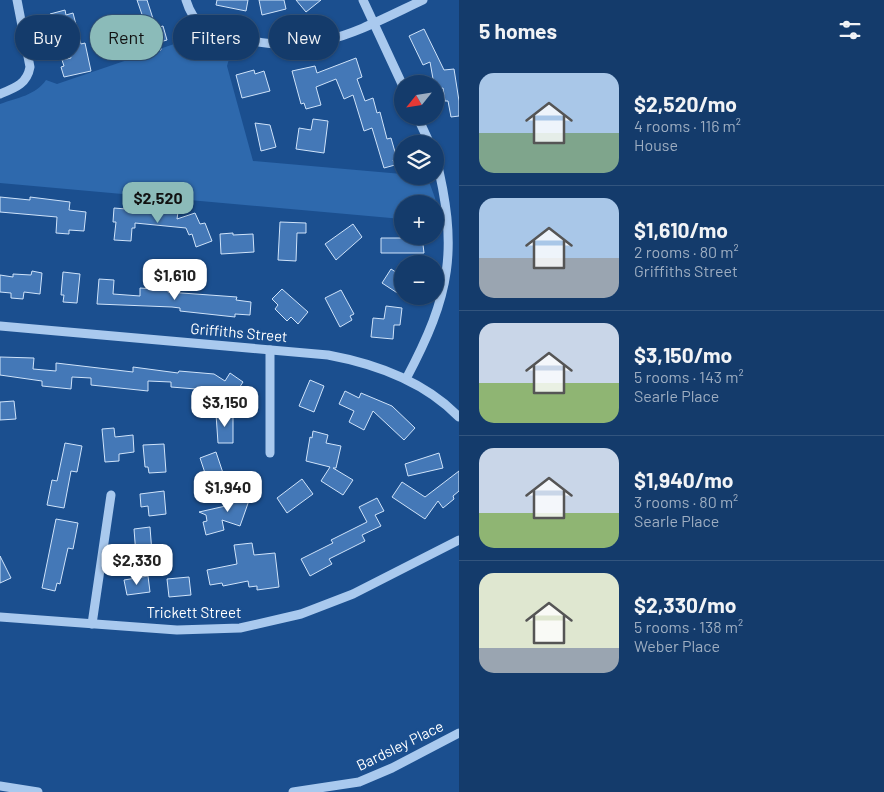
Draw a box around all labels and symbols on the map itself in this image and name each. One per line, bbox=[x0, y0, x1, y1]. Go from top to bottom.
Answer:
north arrow bbox=[394, 75, 444, 125]
pin: $2,520 bbox=[117, 182, 199, 224]
pin: $1,610 bbox=[134, 258, 216, 301]
street label: Griffiths Street bbox=[190, 319, 288, 345]
pin: $3,150 bbox=[184, 386, 266, 428]
pin: $1,940 bbox=[187, 470, 269, 513]
pin: $2,330 bbox=[96, 544, 178, 586]
street label: Trickett Street bbox=[147, 603, 241, 621]
street label: Bardsley Place bbox=[353, 716, 446, 774]

